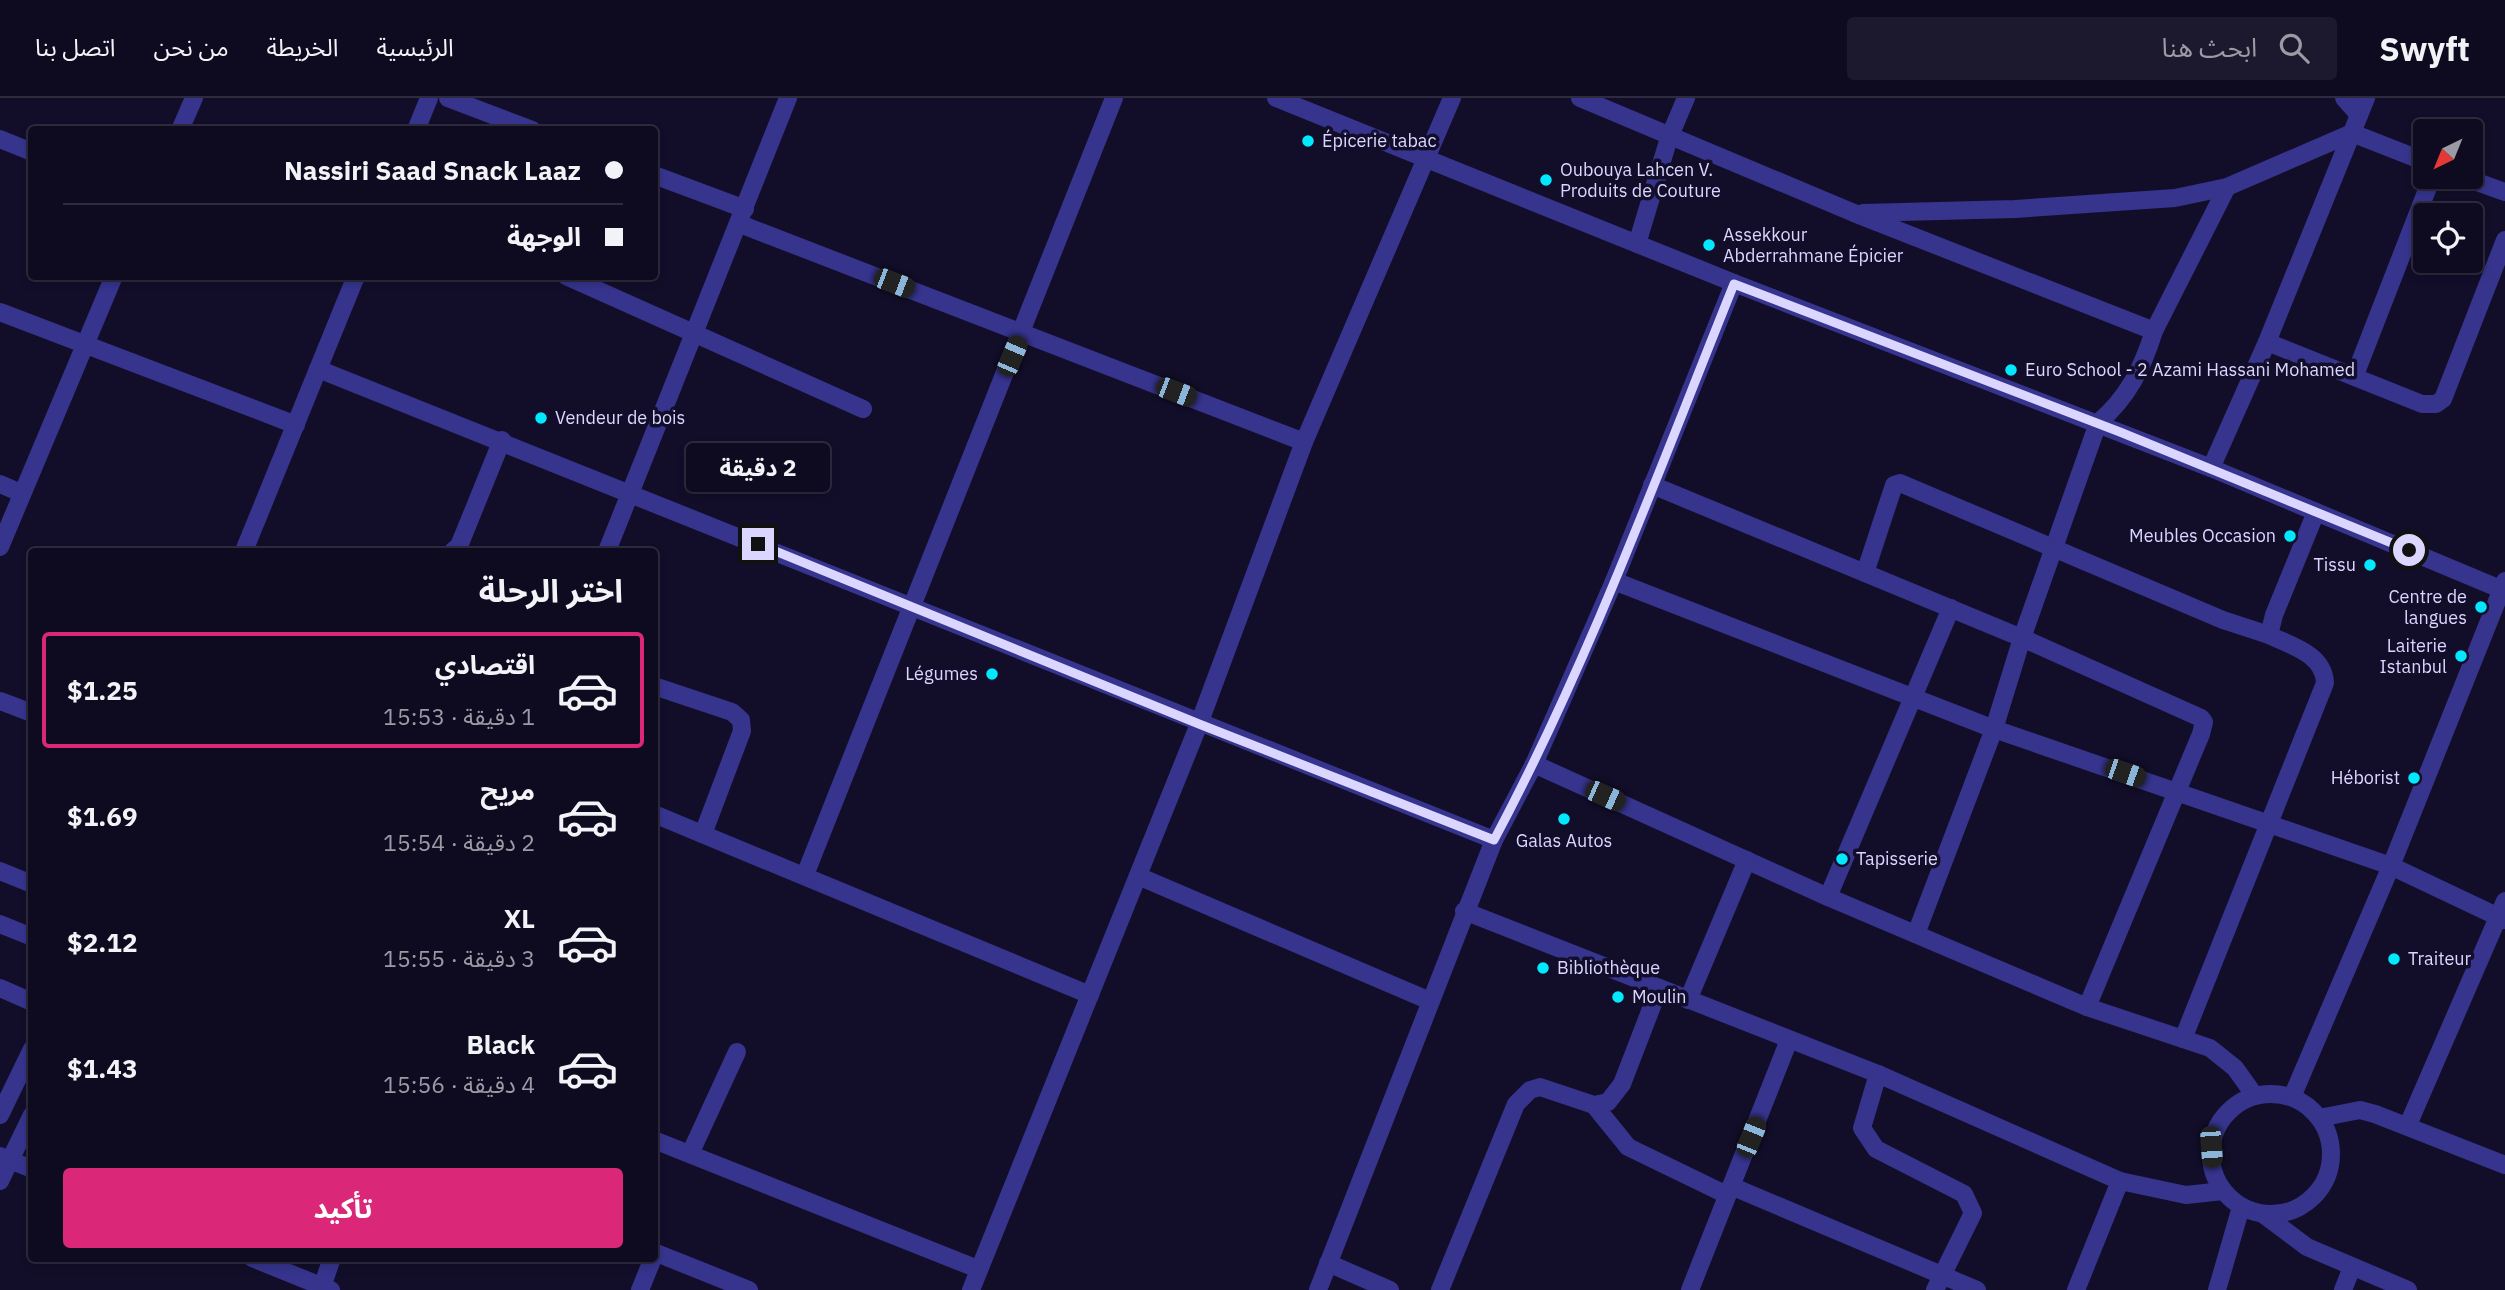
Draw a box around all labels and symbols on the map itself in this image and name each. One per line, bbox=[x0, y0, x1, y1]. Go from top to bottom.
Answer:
north arrow bbox=[2413, 119, 2483, 189]
place label: Épicerie tabac bbox=[1322, 129, 1437, 152]
marker: Épicerie tabac bbox=[1300, 133, 1316, 149]
place label: Oubouya Lahcen V. Produits de Couture bbox=[1560, 158, 1721, 202]
marker: Oubouya Lahcen V. Produits de Couture bbox=[1538, 172, 1554, 188]
place label: Assekkour Abderrahmane Épicier bbox=[1723, 223, 1904, 267]
marker: Assekkour Abderrahmane Épicier bbox=[1701, 237, 1717, 253]
car bbox=[871, 266, 918, 300]
car bbox=[995, 333, 1030, 379]
place label: Euro School - 2 Azami Hassani Mohamed bbox=[2025, 358, 2355, 381]
marker: Euro School - 2 Azami Hassani Mohamed bbox=[2003, 362, 2019, 378]
car bbox=[1153, 375, 1200, 409]
place label: Vendeur de bois bbox=[555, 406, 685, 429]
marker: Vendeur de bois bbox=[533, 410, 549, 426]
callout: 2 دقيقة bbox=[686, 442, 830, 492]
place label: Meubles Occasion bbox=[2129, 524, 2276, 547]
route end bbox=[742, 528, 774, 560]
marker: Meubles Occasion bbox=[2282, 528, 2298, 544]
route start bbox=[2393, 534, 2425, 566]
place label: Tissu bbox=[2314, 553, 2356, 576]
marker: Tissu bbox=[2362, 557, 2378, 573]
place label: Centre de langues bbox=[2388, 585, 2467, 629]
marker: Centre de langues bbox=[2473, 599, 2489, 615]
place label: Laiterie Istanbul bbox=[2379, 634, 2447, 678]
marker: Laiterie Istanbul bbox=[2453, 648, 2469, 664]
place label: Légumes bbox=[905, 662, 978, 685]
marker: Légumes bbox=[984, 666, 1000, 682]
car bbox=[2102, 756, 2149, 790]
place label: Héborist bbox=[2331, 766, 2400, 789]
marker: Héborist bbox=[2406, 770, 2422, 786]
car bbox=[1582, 778, 1629, 814]
marker: Galas Autos bbox=[1556, 811, 1572, 827]
place label: Galas Autos bbox=[1516, 829, 1612, 852]
place label: Tapisserie bbox=[1856, 847, 1938, 870]
marker: Tapisserie bbox=[1834, 851, 1850, 867]
place label: Traiteur bbox=[2408, 947, 2471, 970]
marker: Traiteur bbox=[2386, 951, 2402, 967]
place label: Bibliothèque bbox=[1557, 956, 1660, 979]
marker: Bibliothèque bbox=[1535, 960, 1551, 976]
place label: Moulin bbox=[1632, 985, 1687, 1008]
marker: Moulin bbox=[1610, 989, 1626, 1005]
car bbox=[1734, 1114, 1769, 1160]
car bbox=[2200, 1125, 2223, 1169]

